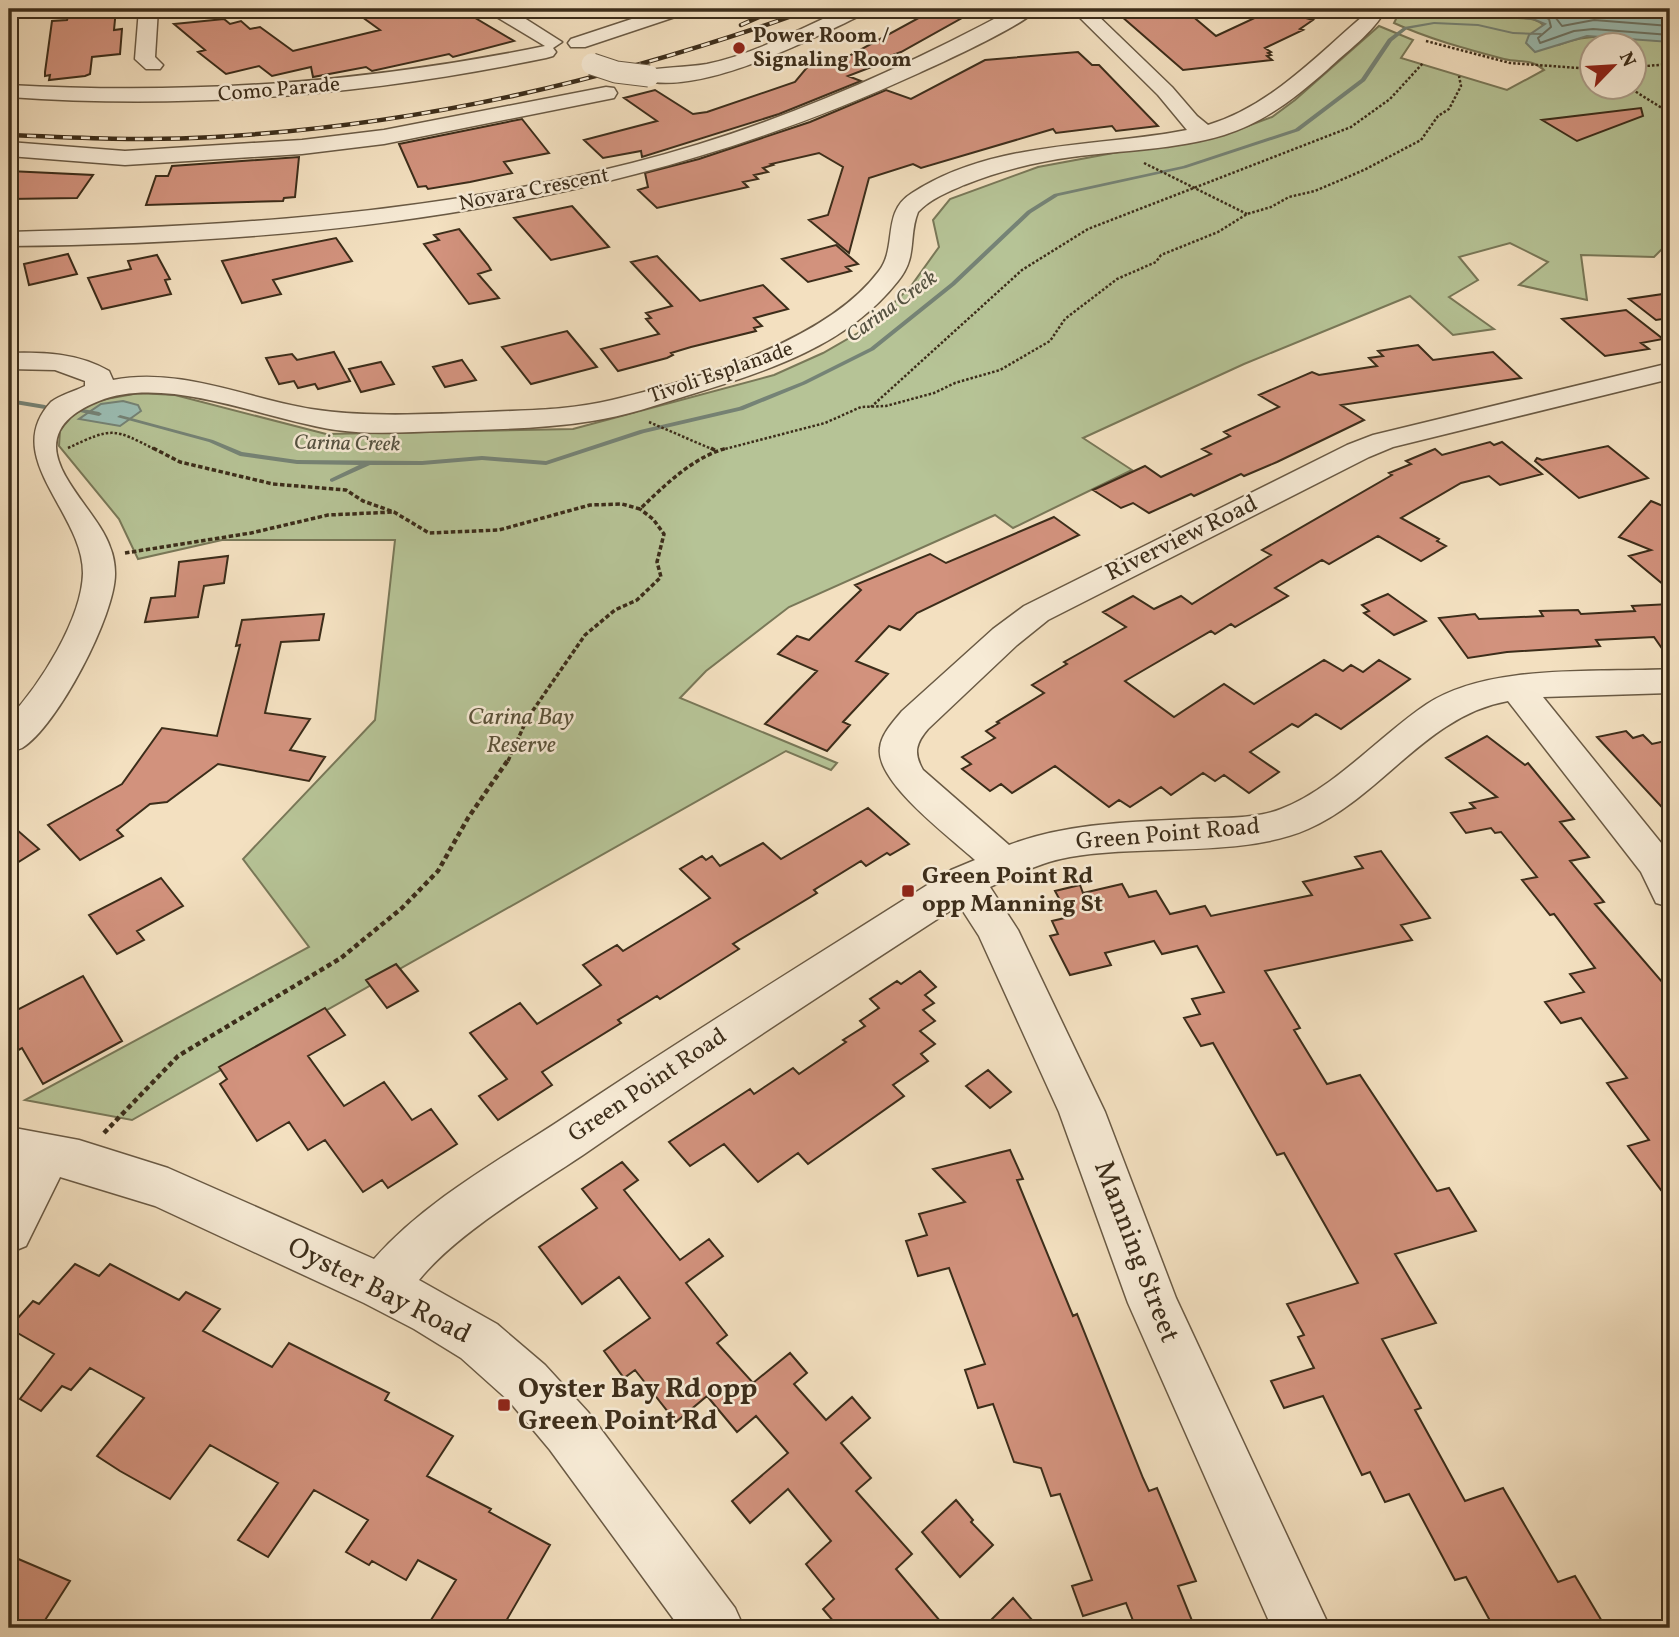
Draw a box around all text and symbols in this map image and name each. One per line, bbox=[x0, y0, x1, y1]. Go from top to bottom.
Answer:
place label: Power Room / Signaling Room bbox=[753, 22, 912, 75]
north arrow bbox=[1578, 32, 1648, 102]
marker: Power Room / Signaling Room bbox=[731, 40, 747, 56]
text: N bbox=[1612, 48, 1641, 72]
street label: Como Parade bbox=[217, 70, 341, 110]
street label: Novara Crescent bbox=[457, 161, 611, 219]
water label: Carina Creek bbox=[840, 264, 944, 350]
street label: Tivoli Esplanade bbox=[645, 335, 797, 411]
water label: Carina Creek bbox=[293, 429, 401, 459]
street label: Riverview Road bbox=[1100, 487, 1264, 591]
park label: Carina Bay Reserve bbox=[468, 701, 574, 763]
street label: Green Point Road bbox=[1075, 810, 1261, 860]
place label: Green Point Rd opp Manning St bbox=[922, 860, 1103, 922]
marker: Green Point Rd opp Manning St bbox=[900, 883, 916, 899]
street label: Green Point Road bbox=[562, 1020, 734, 1152]
street label: Manning Street bbox=[1083, 1155, 1189, 1349]
street label: Oyster Bay Road bbox=[280, 1228, 478, 1354]
place label: Oyster Bay Rd opp Green Point Rd bbox=[518, 1370, 758, 1441]
marker: Oyster Bay Rd opp Green Point Rd bbox=[496, 1397, 512, 1413]

